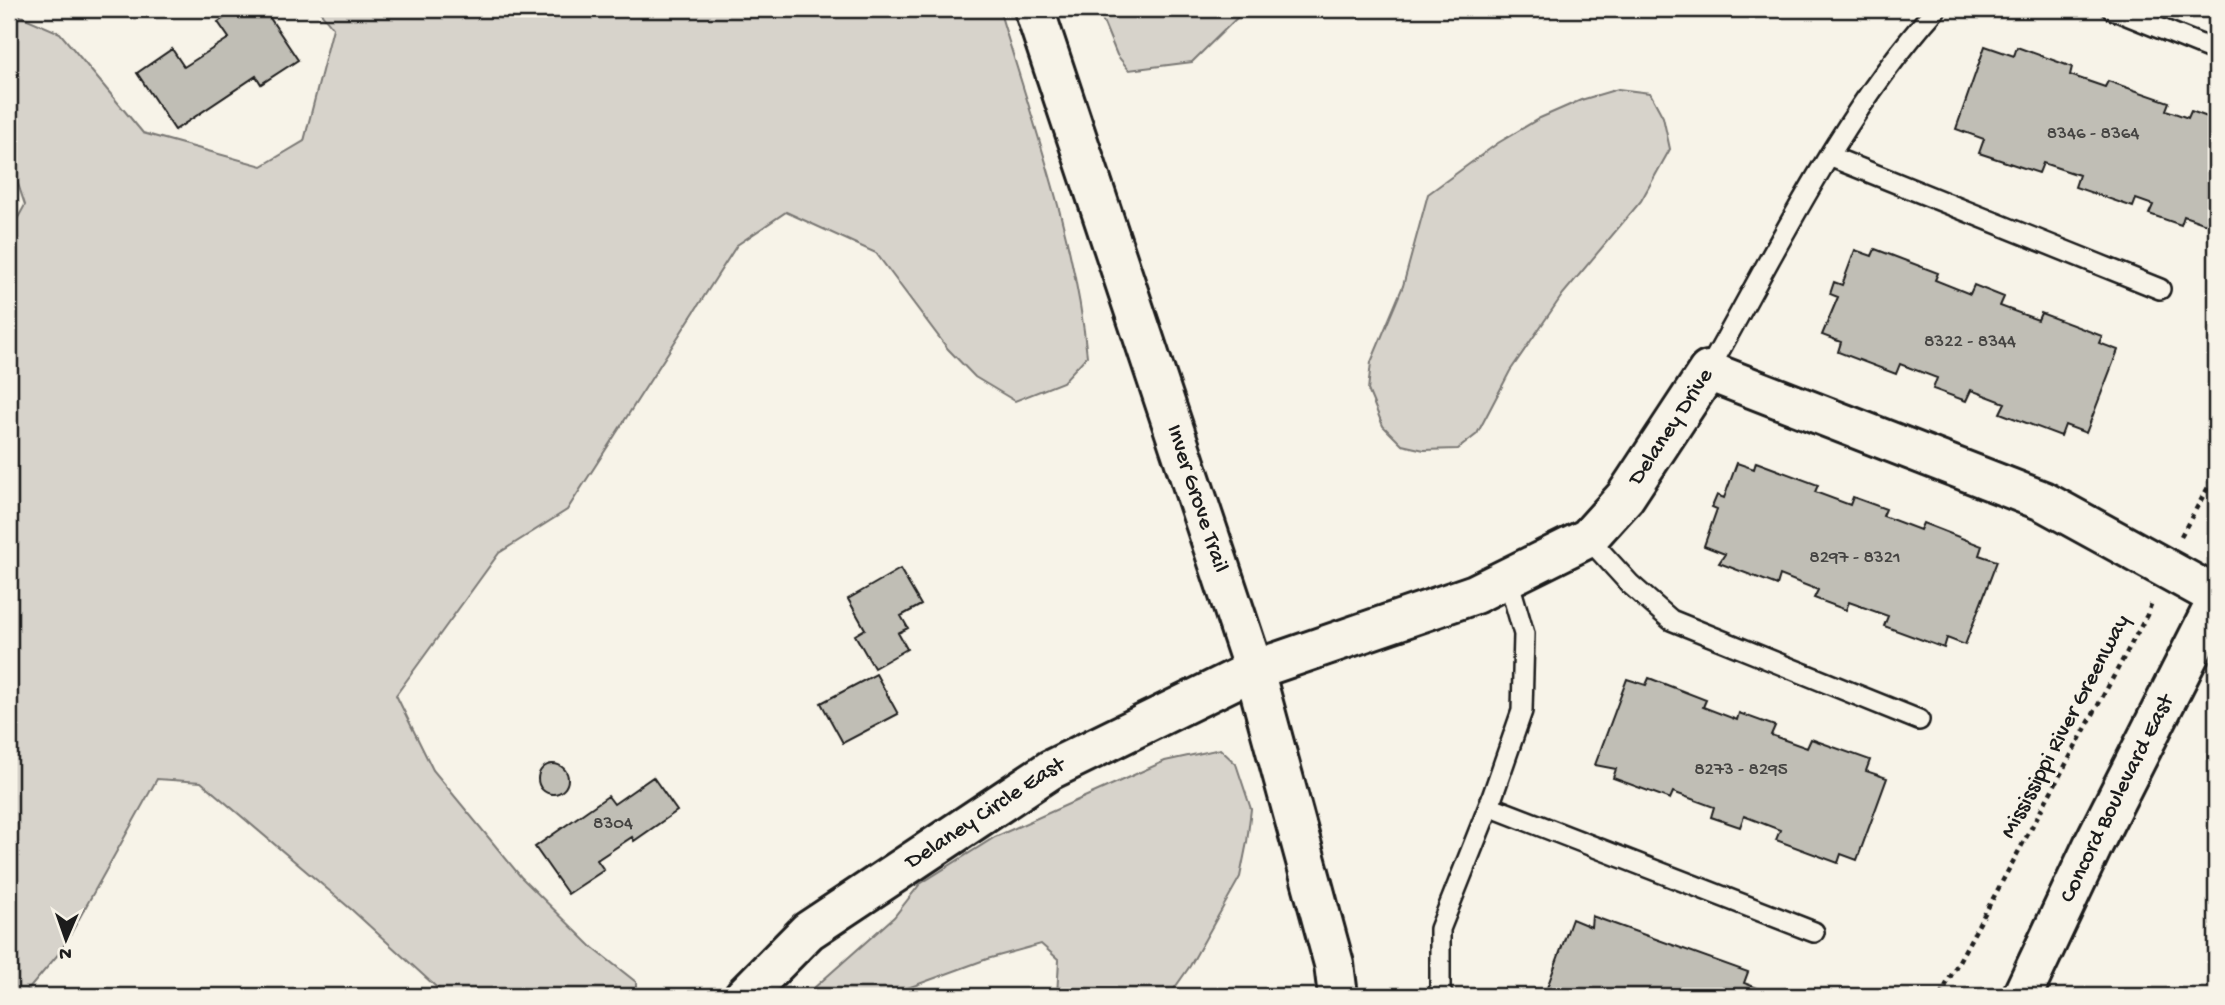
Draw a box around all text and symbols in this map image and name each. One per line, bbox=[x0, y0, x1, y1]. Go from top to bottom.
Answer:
house number: 8346 - 8364 bbox=[2047, 123, 2139, 146]
house number: 8322 - 8344 bbox=[1924, 331, 2016, 354]
street label: Delaney Drive bbox=[1622, 362, 1720, 492]
street label: Inver Grove Trail bbox=[1160, 421, 1234, 576]
house number: 8297 - 8321 bbox=[1809, 547, 1901, 570]
street label: Mississippi River Greenway bbox=[1995, 610, 2137, 844]
street label: Concord Boulevard East bbox=[2054, 689, 2181, 907]
street label: Delaney Circle East bbox=[899, 751, 1071, 877]
house number: 8273 - 8295 bbox=[1694, 759, 1788, 782]
house number: 8304 bbox=[593, 813, 633, 836]
north arrow bbox=[32, 904, 102, 974]
text: N bbox=[59, 941, 72, 964]

